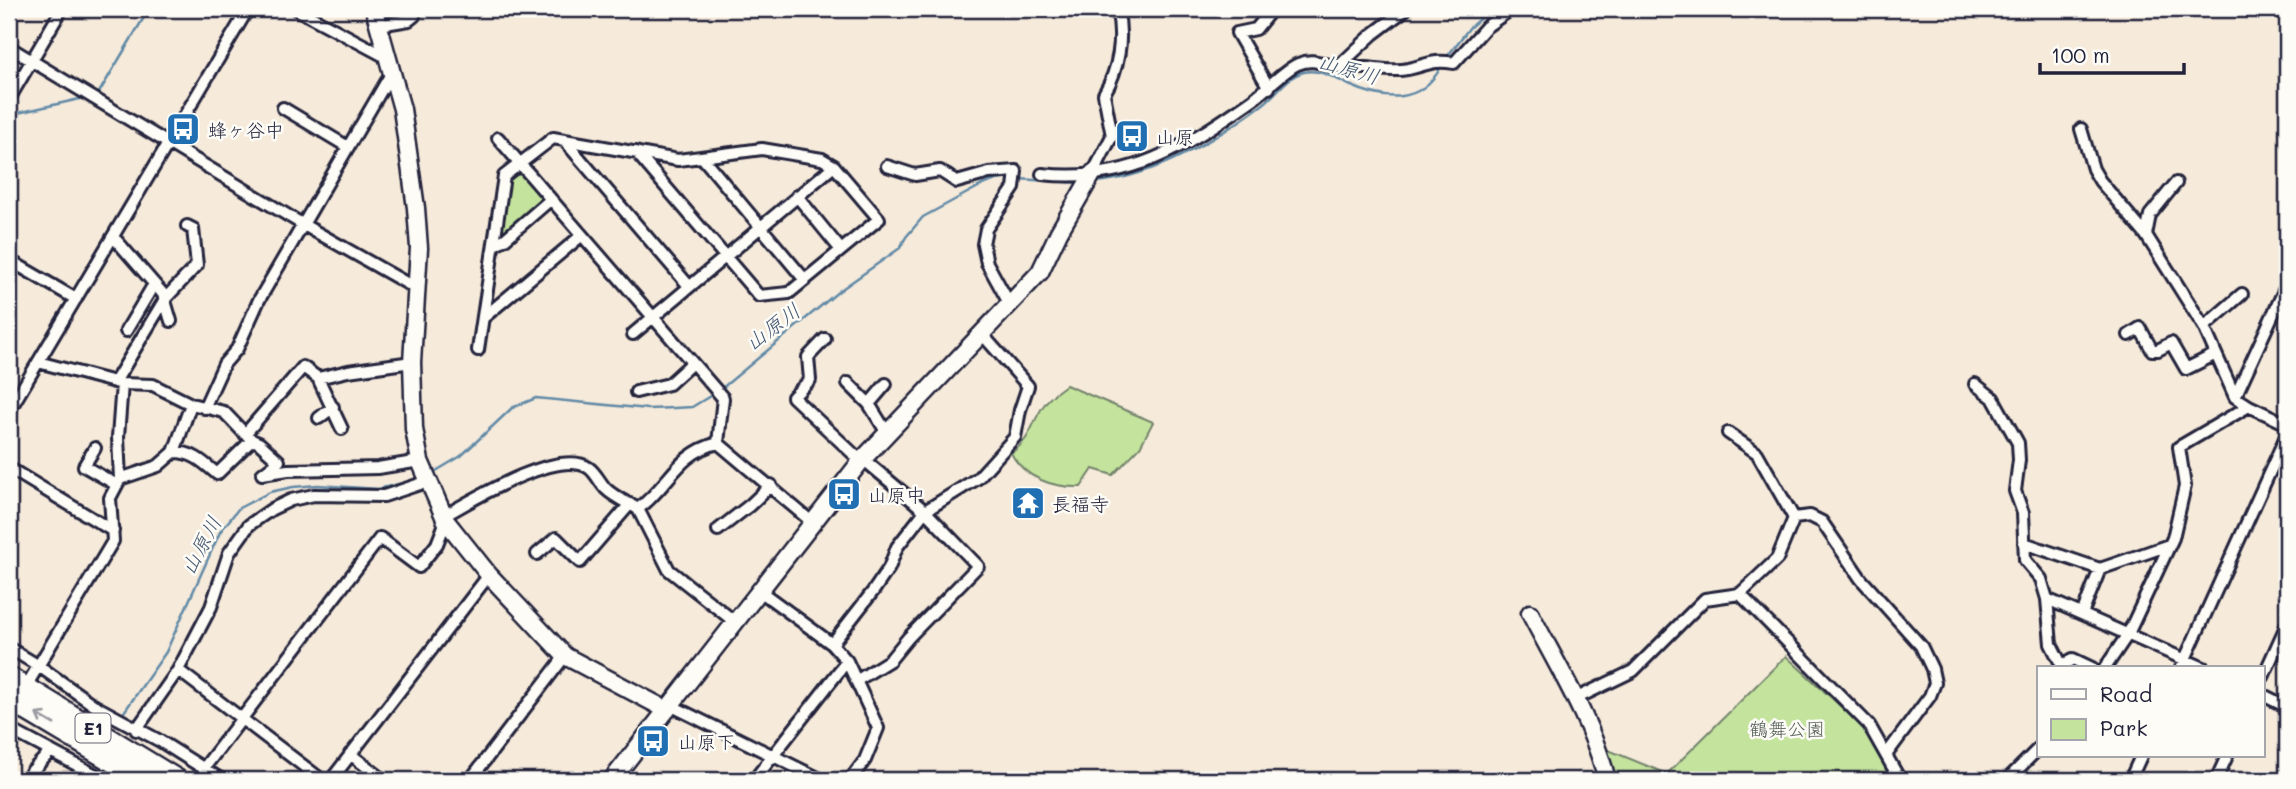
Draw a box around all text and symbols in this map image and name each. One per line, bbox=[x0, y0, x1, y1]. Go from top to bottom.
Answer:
scale bar bbox=[2040, 32, 2184, 76]
text: 100 m bbox=[2051, 41, 2110, 68]
water label: 山原川 bbox=[1315, 46, 1383, 90]
bus stop icon: 蜂ヶ谷中 bbox=[164, 110, 202, 148]
place label: 蜂ヶ谷中 bbox=[208, 117, 284, 142]
bus stop icon: 山原 bbox=[1113, 117, 1151, 155]
place label: 山原 bbox=[1156, 124, 1194, 149]
water label: 山原川 bbox=[739, 296, 805, 356]
bus stop icon: 山原中 bbox=[825, 475, 863, 513]
place label: 山原中 bbox=[868, 482, 925, 507]
temple icon: 長福寺 bbox=[1009, 484, 1047, 522]
place label: 長福寺 bbox=[1052, 491, 1109, 516]
water label: 山原川 bbox=[173, 511, 227, 579]
legend bbox=[2037, 666, 2264, 758]
text: Road bbox=[2100, 680, 2152, 707]
one-way arrow bbox=[35, 712, 55, 726]
road number: E1 bbox=[76, 714, 110, 742]
text: Park bbox=[2100, 714, 2148, 741]
park label: 鶴舞公園 bbox=[1749, 716, 1825, 741]
bus stop icon: 山原下 bbox=[634, 722, 672, 760]
place label: 山原下 bbox=[678, 729, 735, 754]

